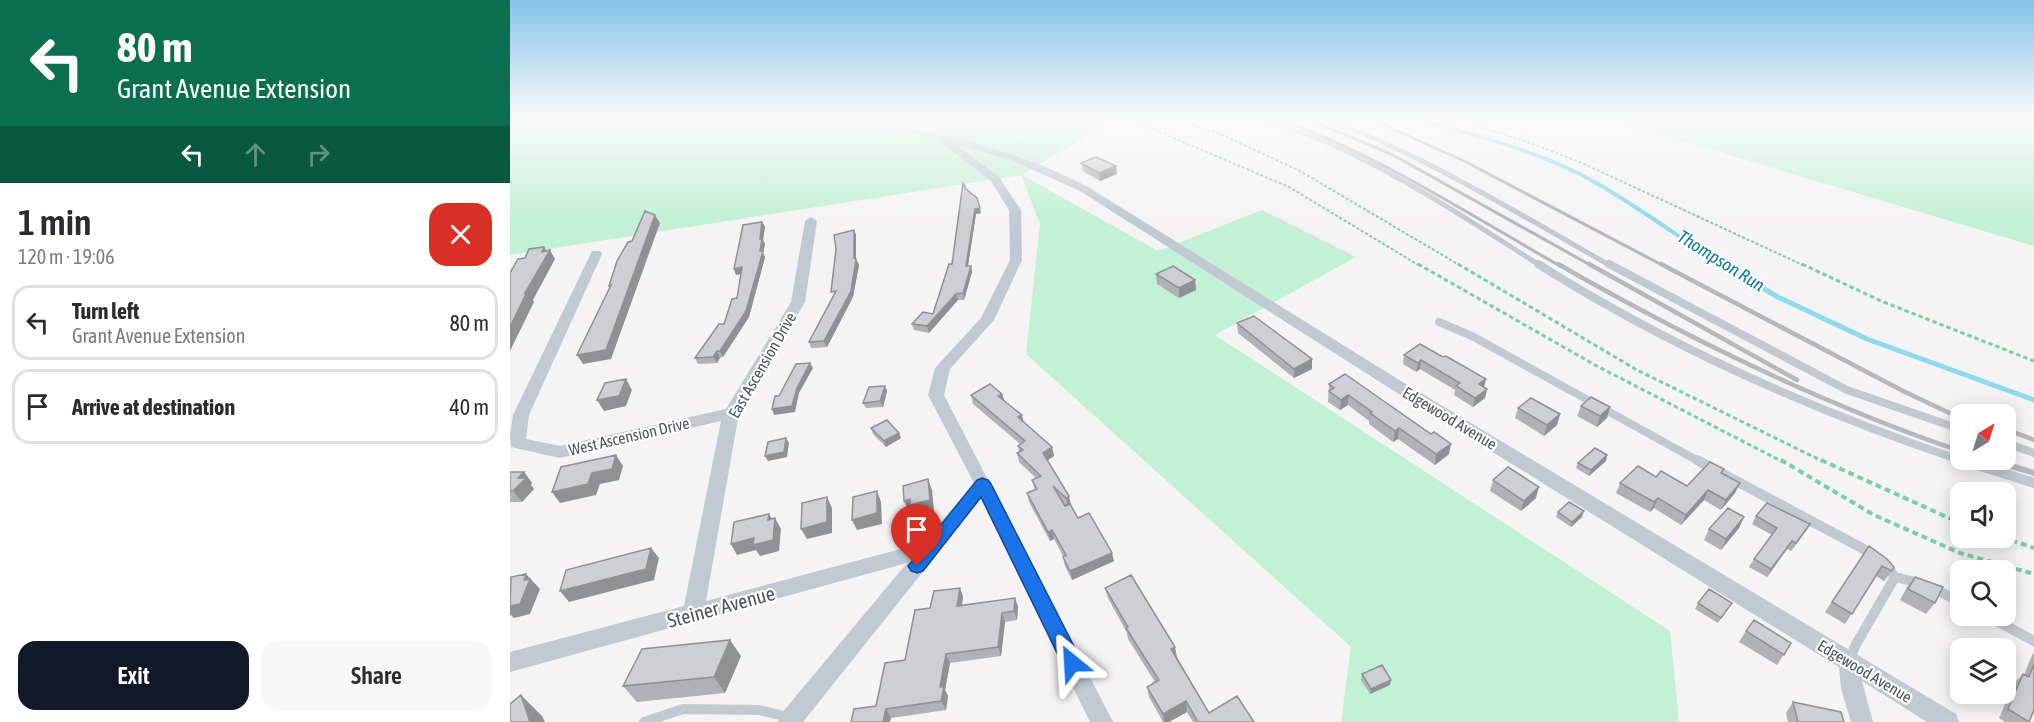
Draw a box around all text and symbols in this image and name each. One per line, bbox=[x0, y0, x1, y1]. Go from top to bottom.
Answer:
text: 80 m bbox=[117, 23, 192, 71]
icon: left bbox=[18, 24, 96, 102]
text: Grant Avenue Extension bbox=[117, 73, 351, 104]
icon: left bbox=[176, 138, 209, 171]
icon: ahead bbox=[239, 138, 272, 171]
icon: right bbox=[302, 138, 335, 171]
text: 1 min bbox=[18, 201, 92, 243]
button: close bbox=[429, 203, 492, 266]
water label: Thompson Run bbox=[1674, 226, 1769, 296]
text: 120 m · 19:06 bbox=[18, 245, 115, 268]
text: Turn left bbox=[72, 298, 139, 324]
icon: left bbox=[21, 306, 54, 339]
street label: East Ascension Drive bbox=[724, 309, 800, 421]
text: 80 m bbox=[449, 310, 489, 336]
text: Grant Avenue Extension bbox=[72, 324, 245, 347]
street label: Edgewood Avenue bbox=[1399, 383, 1500, 454]
icon: arrive bbox=[21, 390, 54, 423]
text: Arrive at destination bbox=[72, 394, 235, 420]
text: 40 m bbox=[449, 394, 489, 420]
north arrow bbox=[1950, 404, 2016, 470]
map controls bbox=[1950, 404, 2016, 704]
street label: West Ascension Drive bbox=[567, 413, 691, 459]
button: sound bbox=[1950, 482, 2016, 548]
pin bbox=[891, 504, 942, 566]
icon: arrive bbox=[900, 513, 933, 546]
button: search bbox=[1950, 560, 2016, 626]
street label: Steiner Avenue bbox=[665, 581, 777, 632]
position arrow bbox=[1040, 631, 1104, 695]
street label: Edgewood Avenue bbox=[1814, 636, 1915, 707]
button: layers bbox=[1950, 638, 2016, 704]
button: Exit bbox=[18, 641, 249, 710]
button: Share bbox=[261, 641, 492, 710]

